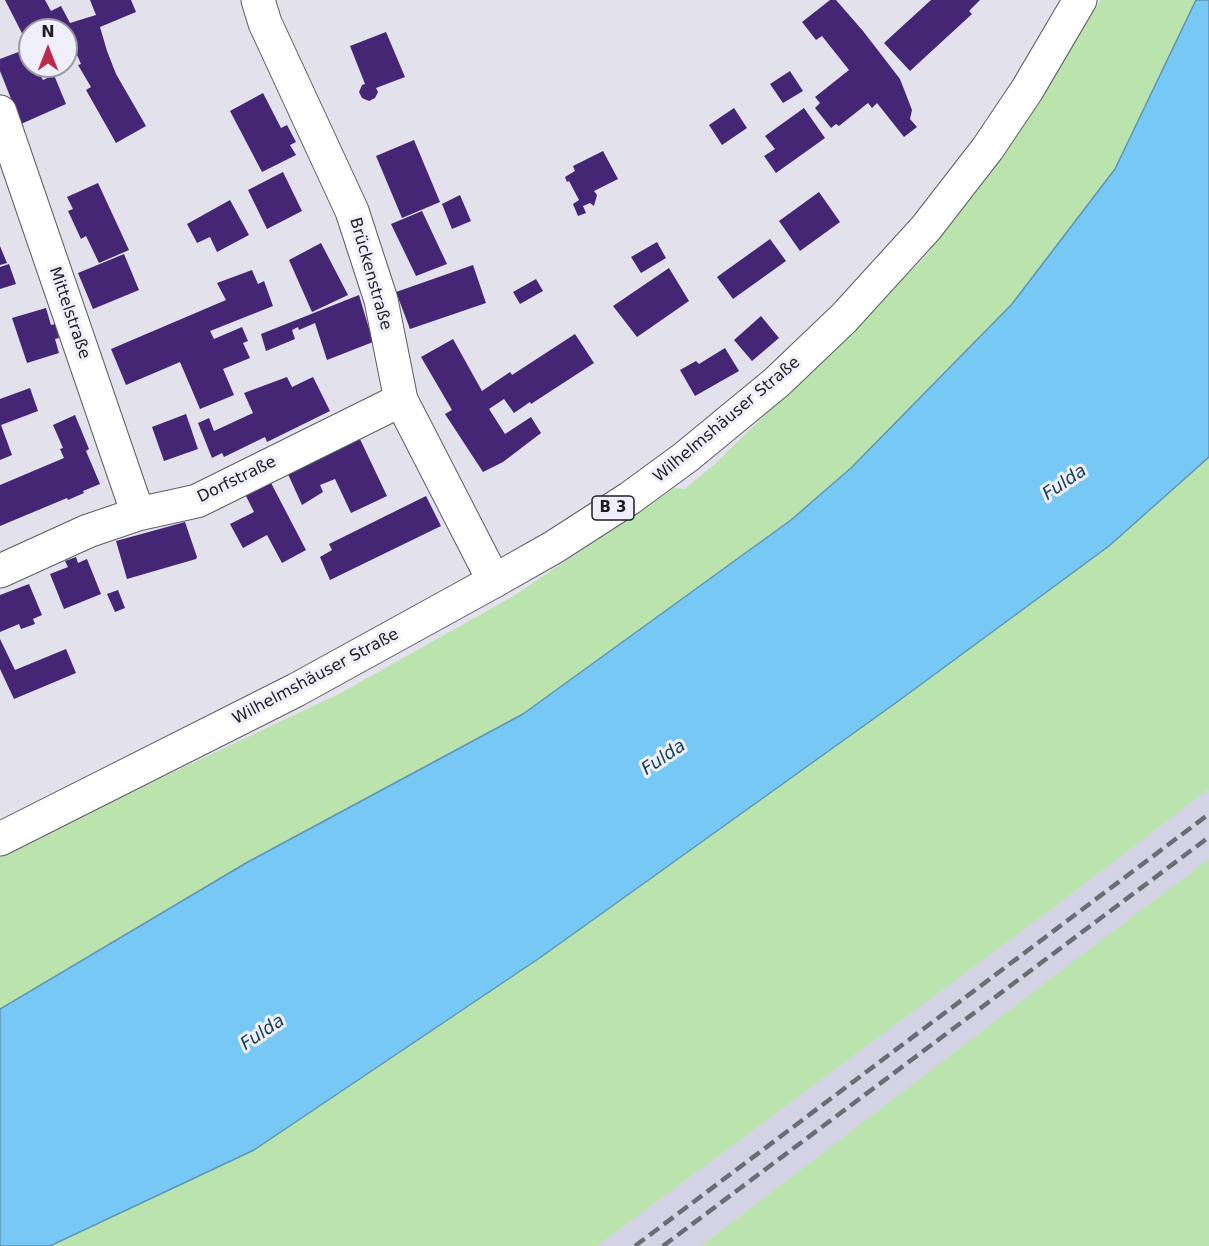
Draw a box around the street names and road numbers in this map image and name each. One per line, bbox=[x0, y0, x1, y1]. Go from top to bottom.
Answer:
street label: Brückenstraße bbox=[345, 216, 395, 332]
street label: Mittelstraße bbox=[44, 264, 94, 362]
street label: Wilhelmshäuser Straße bbox=[650, 353, 804, 487]
street label: Dorfstraße bbox=[194, 453, 280, 507]
road number: B 3 bbox=[592, 496, 634, 520]
street label: Wilhelmshäuser Straße bbox=[230, 625, 402, 729]

